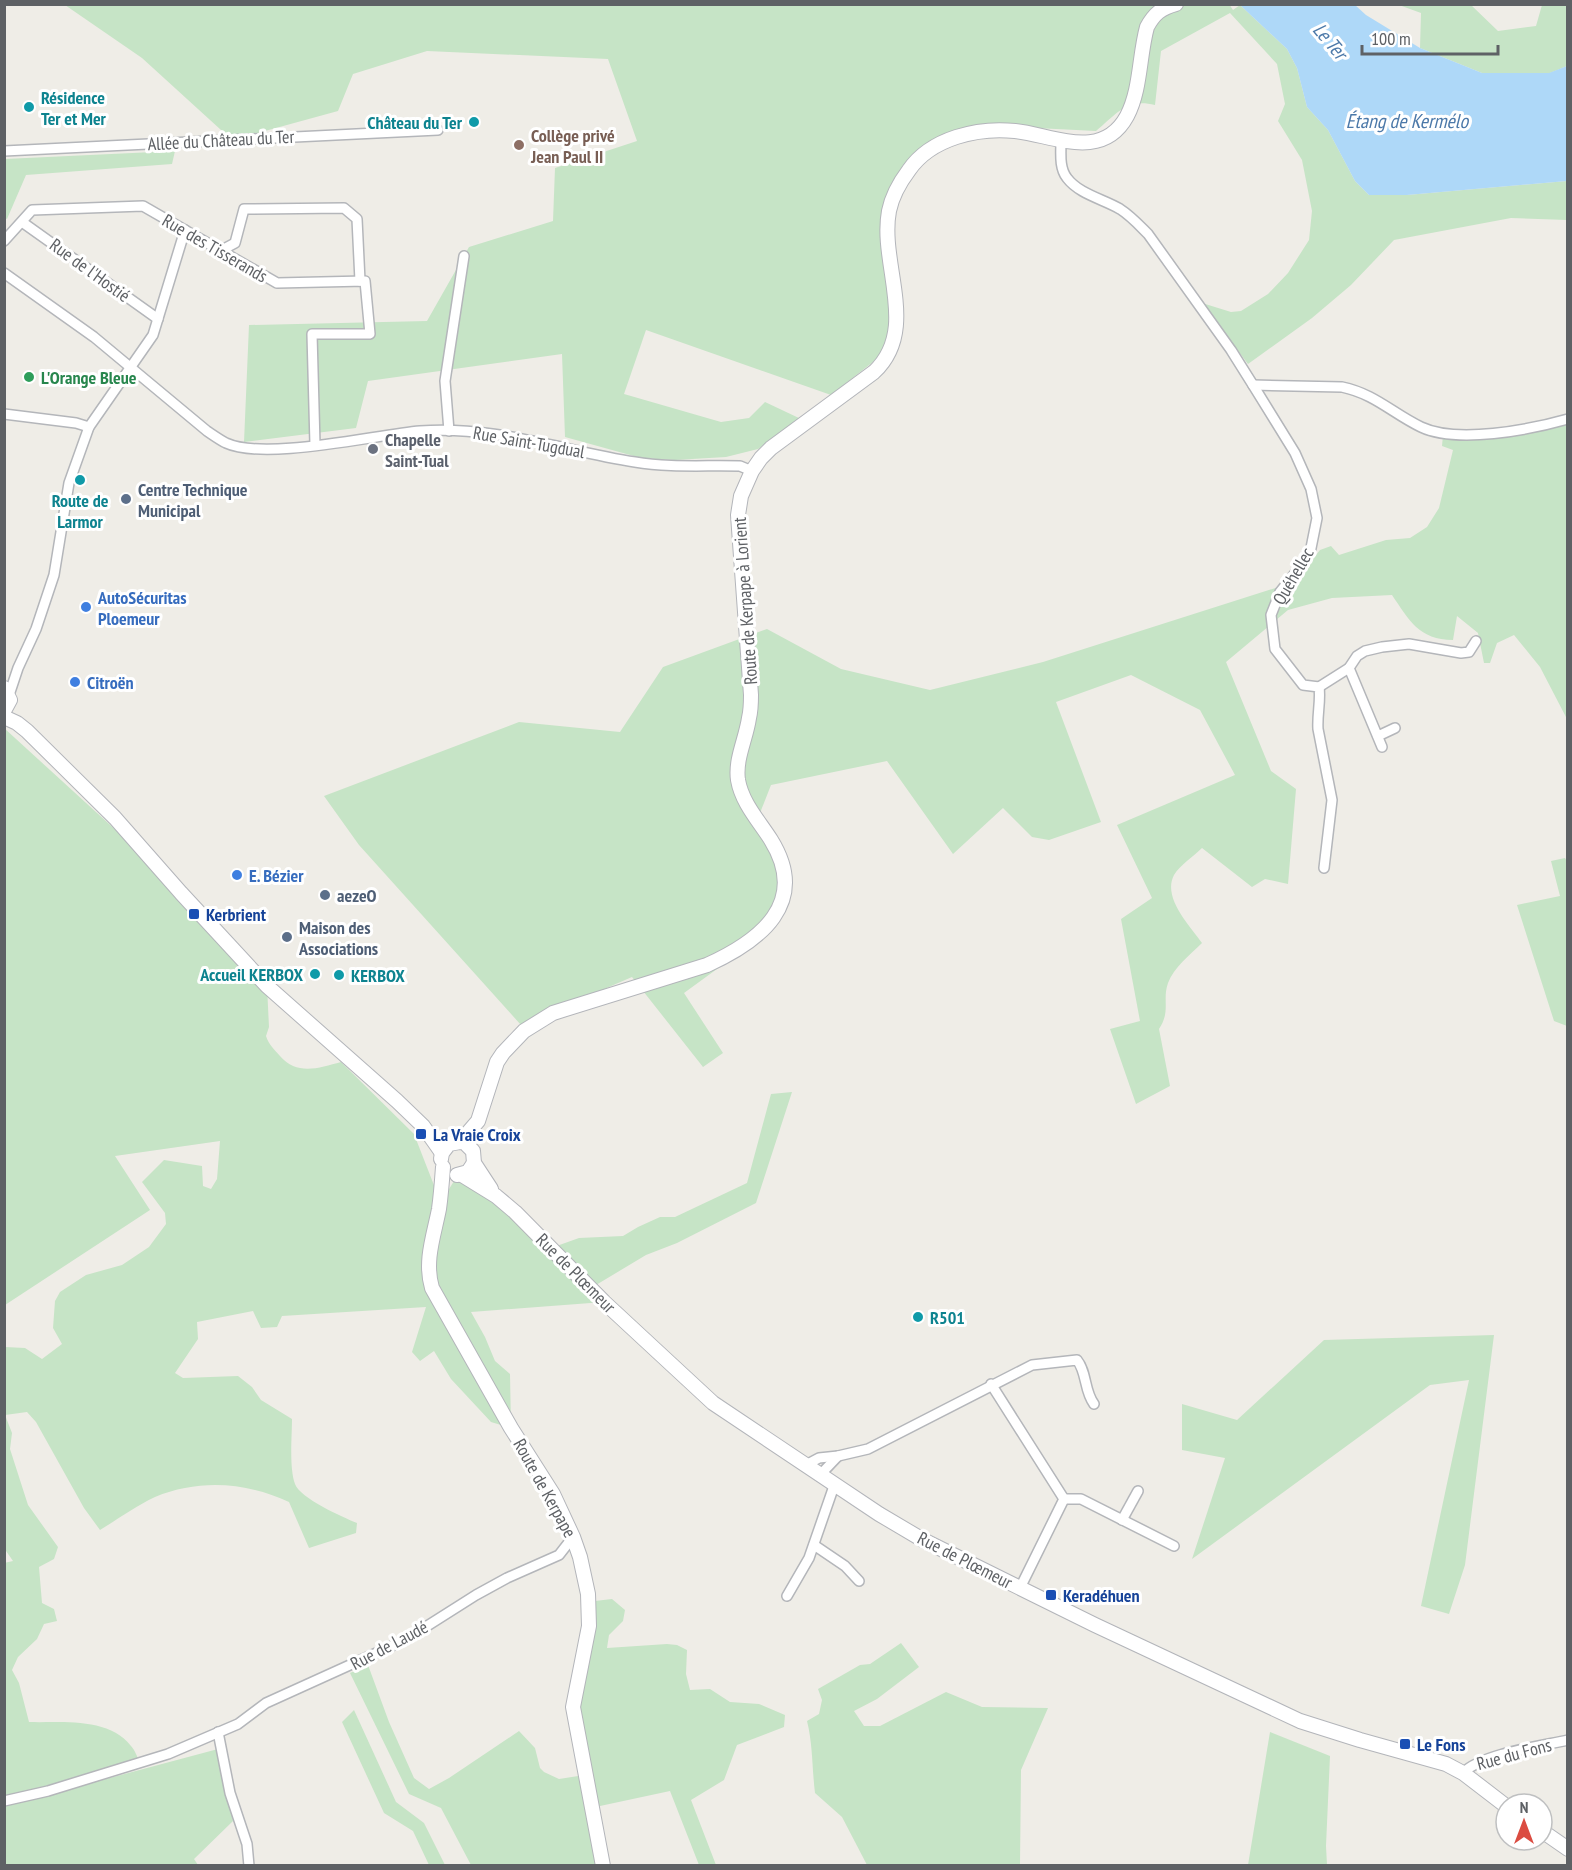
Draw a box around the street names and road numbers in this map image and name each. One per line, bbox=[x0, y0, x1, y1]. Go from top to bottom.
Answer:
street label: Allée du Château du Ter bbox=[147, 125, 295, 155]
street label: Rue des Tisserands bbox=[158, 209, 272, 287]
street label: Rue de l'Hostié bbox=[45, 233, 135, 307]
street label: Rue Saint-Tugdual bbox=[471, 421, 587, 463]
street label: Route de Kerpape à Lorient bbox=[728, 516, 762, 686]
street label: Quéhellec bbox=[1267, 543, 1319, 609]
street label: Rue de Plœmeur bbox=[531, 1228, 621, 1318]
street label: Route de Kerpape bbox=[508, 1435, 582, 1541]
street label: Rue de Plœmeur bbox=[914, 1526, 1016, 1594]
street label: Rue de Laudé bbox=[346, 1615, 432, 1675]
street label: Rue du Fons bbox=[1474, 1733, 1554, 1775]

